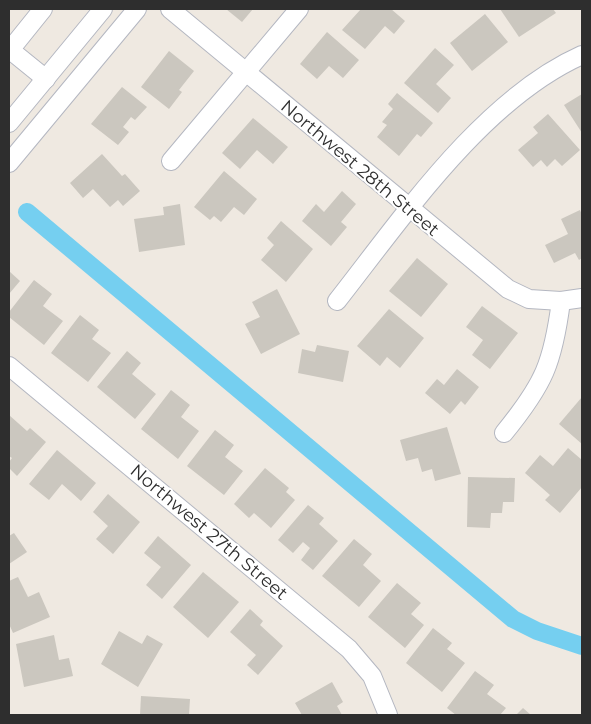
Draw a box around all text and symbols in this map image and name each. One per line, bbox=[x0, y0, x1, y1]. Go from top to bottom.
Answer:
street label: Northwest 28th Street bbox=[276, 95, 444, 241]
street label: Northwest 27th Street bbox=[126, 460, 292, 604]

